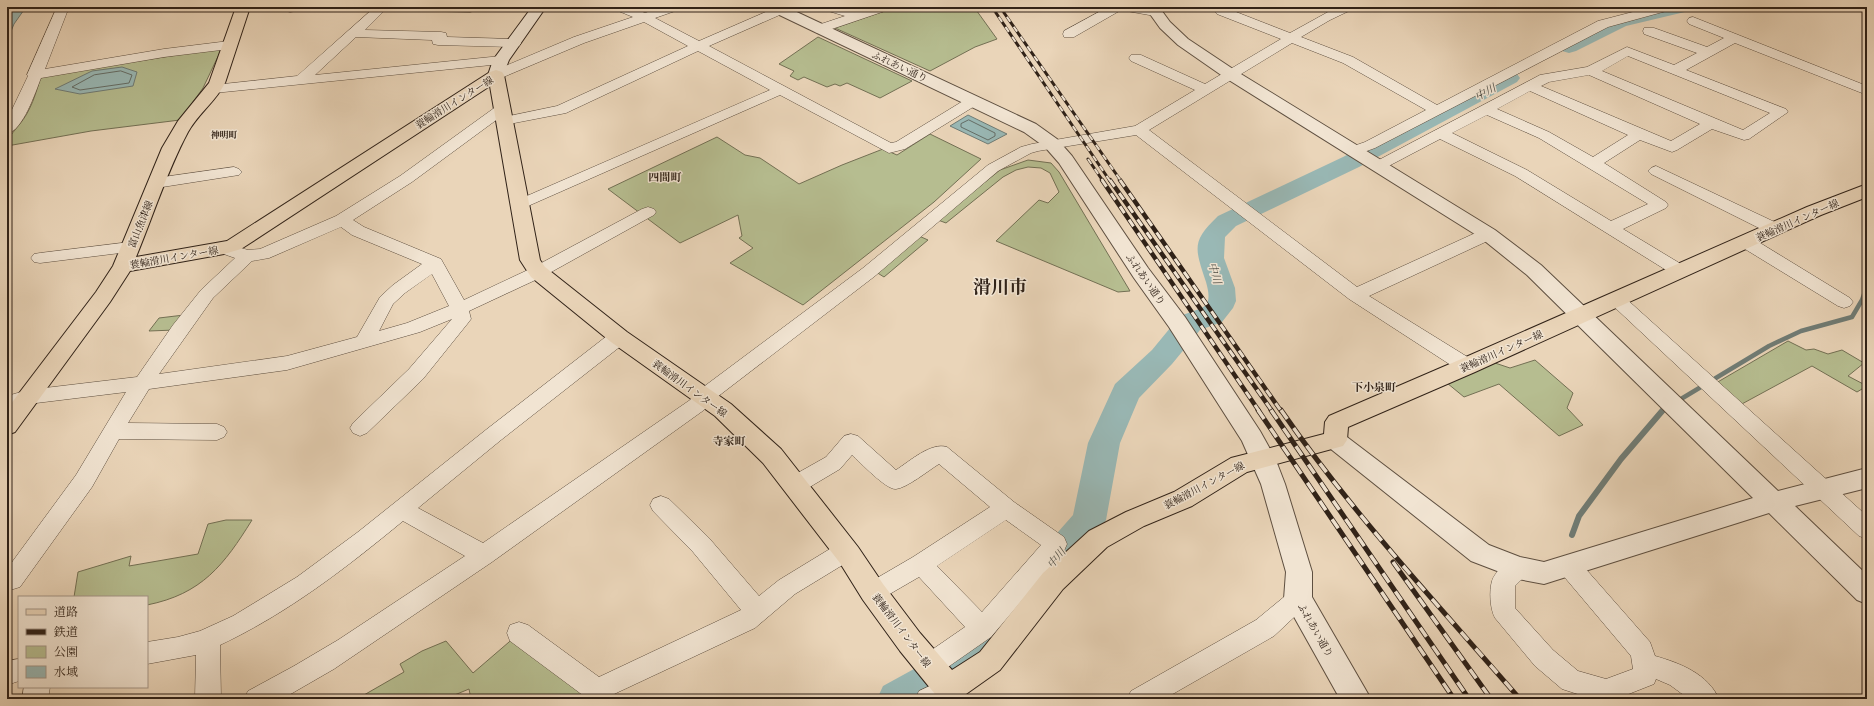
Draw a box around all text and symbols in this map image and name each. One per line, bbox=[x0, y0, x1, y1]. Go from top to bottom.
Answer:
street label: ふれあい通り bbox=[870, 48, 930, 85]
street label: 蓑輪滑川インター線 bbox=[413, 73, 496, 132]
water label: 中川 bbox=[1472, 80, 1499, 103]
district label: 神明町 bbox=[210, 129, 238, 140]
district label: 四間町 bbox=[649, 170, 682, 184]
street label: 蓑輪滑川インター線 bbox=[1754, 196, 1841, 245]
street label: 富山魚津線 bbox=[125, 199, 156, 250]
street label: 蓑輪滑川インター線 bbox=[129, 243, 219, 272]
street label: ふれあい通り bbox=[1123, 251, 1168, 308]
water label: 中川 bbox=[1205, 261, 1225, 286]
district label: 滑川市 bbox=[973, 276, 1027, 298]
street label: 蓑輪滑川インター線 bbox=[1458, 327, 1545, 376]
street label: 蓑輪滑川インター線 bbox=[650, 357, 730, 420]
district label: 下小泉町 bbox=[1352, 380, 1396, 394]
district label: 寺家町 bbox=[713, 434, 746, 448]
street label: 蓑輪滑川インター線 bbox=[1162, 459, 1247, 512]
water label: 中川 bbox=[1044, 544, 1069, 571]
street label: 蓑輪滑川インター線 bbox=[869, 591, 934, 670]
legend bbox=[18, 596, 148, 688]
street label: ふれあい通り bbox=[1295, 601, 1336, 659]
text: 道路 bbox=[54, 604, 78, 619]
text: 鉄道 bbox=[53, 624, 78, 639]
text: 公園 bbox=[54, 644, 78, 659]
text: 水域 bbox=[54, 664, 78, 679]

